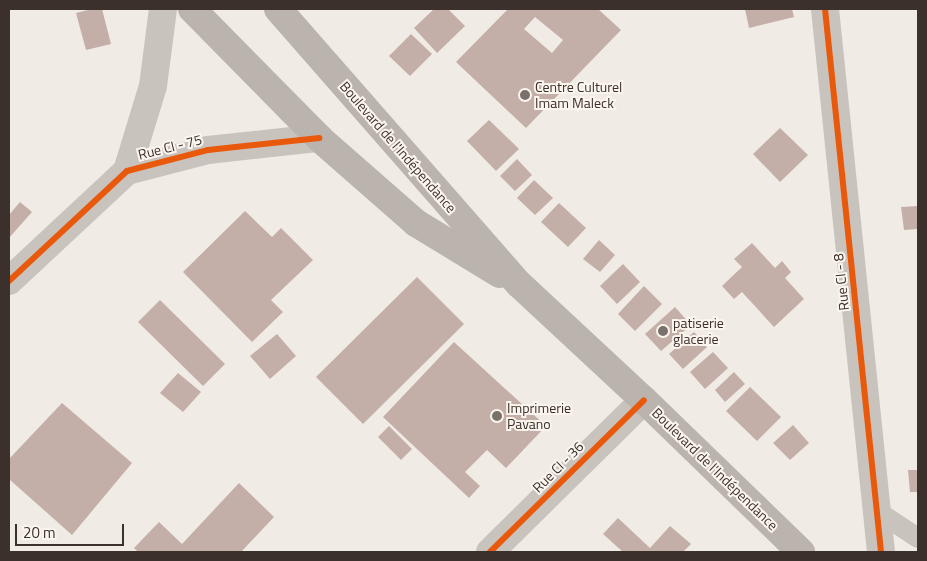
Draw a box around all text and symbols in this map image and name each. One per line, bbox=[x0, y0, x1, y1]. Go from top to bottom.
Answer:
street label: Boulevard de l'Indépendance bbox=[336, 78, 460, 216]
place label: Centre Culturel Imam Maleck bbox=[535, 79, 622, 111]
marker: Centre Culturel Imam Maleck bbox=[519, 89, 531, 101]
street label: Rue CI - 75 bbox=[136, 131, 204, 163]
street label: Rue CI - 8 bbox=[830, 253, 852, 311]
place label: patiserie glacerie bbox=[673, 315, 724, 348]
marker: patiserie glacerie bbox=[657, 325, 669, 337]
place label: Imprimerie Pavano bbox=[507, 400, 571, 432]
street label: Boulevard de l'Indépendance bbox=[649, 404, 781, 534]
marker: Imprimerie Pavano bbox=[491, 410, 503, 422]
street label: Rue CI - 36 bbox=[529, 438, 587, 496]
scale bar bbox=[18, 514, 126, 546]
text: 20 m bbox=[23, 521, 56, 544]

